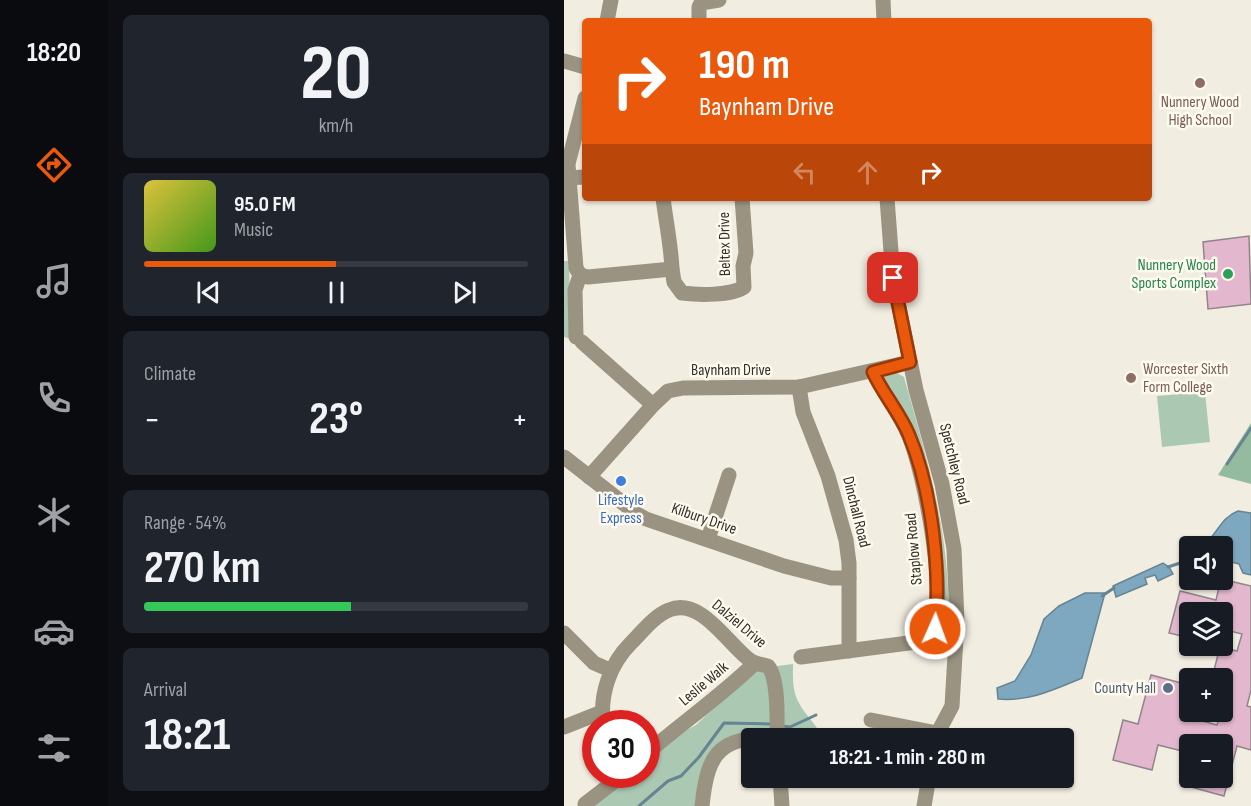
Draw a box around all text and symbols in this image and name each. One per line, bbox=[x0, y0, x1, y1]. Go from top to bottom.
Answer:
text: 20 bbox=[300, 28, 372, 121]
text: 18:20 bbox=[27, 37, 81, 69]
text: 190 m bbox=[699, 40, 790, 91]
icon: right bbox=[600, 42, 678, 120]
marker: Nunnery Wood High School bbox=[1193, 76, 1207, 90]
text: Baynham Drive bbox=[699, 91, 834, 123]
place label: Nunnery Wood High School bbox=[1161, 93, 1239, 130]
text: km/h bbox=[319, 114, 353, 138]
icon: directions bbox=[33, 144, 75, 186]
icon: left bbox=[788, 156, 821, 189]
icon: ahead bbox=[851, 156, 884, 189]
icon: right bbox=[914, 156, 947, 189]
text: 95.0 FM bbox=[234, 191, 296, 218]
street label: Beltex Drive bbox=[715, 212, 735, 276]
text: Music bbox=[234, 218, 273, 242]
pin bbox=[867, 252, 918, 303]
place label: Nunnery Wood Sports Complex bbox=[1132, 256, 1216, 293]
icon: music bbox=[33, 260, 75, 302]
icon: arrive bbox=[876, 261, 909, 294]
marker: Nunnery Wood Sports Complex bbox=[1221, 267, 1235, 281]
icon: previous bbox=[192, 276, 225, 309]
icon: pause bbox=[320, 276, 353, 309]
icon: next bbox=[448, 276, 481, 309]
place label: Worcester Sixth Form College bbox=[1143, 360, 1228, 397]
street label: Baynham Drive bbox=[691, 361, 771, 380]
text: Climate bbox=[144, 362, 196, 386]
marker: Worcester Sixth Form College bbox=[1124, 371, 1138, 385]
icon: phone bbox=[33, 377, 75, 419]
text: 23° bbox=[309, 392, 363, 447]
text: − bbox=[144, 400, 160, 440]
text: + bbox=[512, 400, 528, 440]
street label: Spetchley Road bbox=[935, 422, 973, 506]
marker: Lifestyle Express bbox=[614, 474, 628, 488]
street label: Dinchall Road bbox=[838, 475, 874, 549]
place label: Lifestyle Express bbox=[598, 491, 644, 528]
icon: climate bbox=[33, 494, 75, 536]
street label: Kilbury Drive bbox=[669, 499, 739, 539]
text: Range · 54% bbox=[144, 511, 226, 535]
street label: Staplow Road bbox=[901, 512, 927, 586]
map controls bbox=[1179, 536, 1233, 788]
button: sound bbox=[1179, 536, 1233, 590]
text: 270 km bbox=[144, 541, 260, 596]
street label: Dalziel Drive bbox=[708, 596, 770, 652]
position arrow bbox=[903, 597, 967, 661]
button: layers bbox=[1179, 602, 1233, 656]
icon: car bbox=[33, 610, 75, 652]
street label: Leslie Walk bbox=[676, 658, 732, 710]
button: + bbox=[1179, 668, 1233, 722]
text: Arrival bbox=[144, 678, 187, 702]
place label: County Hall bbox=[1094, 679, 1156, 698]
marker: County Hall bbox=[1161, 681, 1175, 695]
text: 18:21 bbox=[144, 708, 230, 763]
speed limit sign: 30 bbox=[582, 710, 660, 788]
icon: filters bbox=[33, 727, 75, 769]
button: − bbox=[1179, 734, 1233, 788]
text: 18:21 · 1 min · 280 m bbox=[830, 744, 985, 771]

